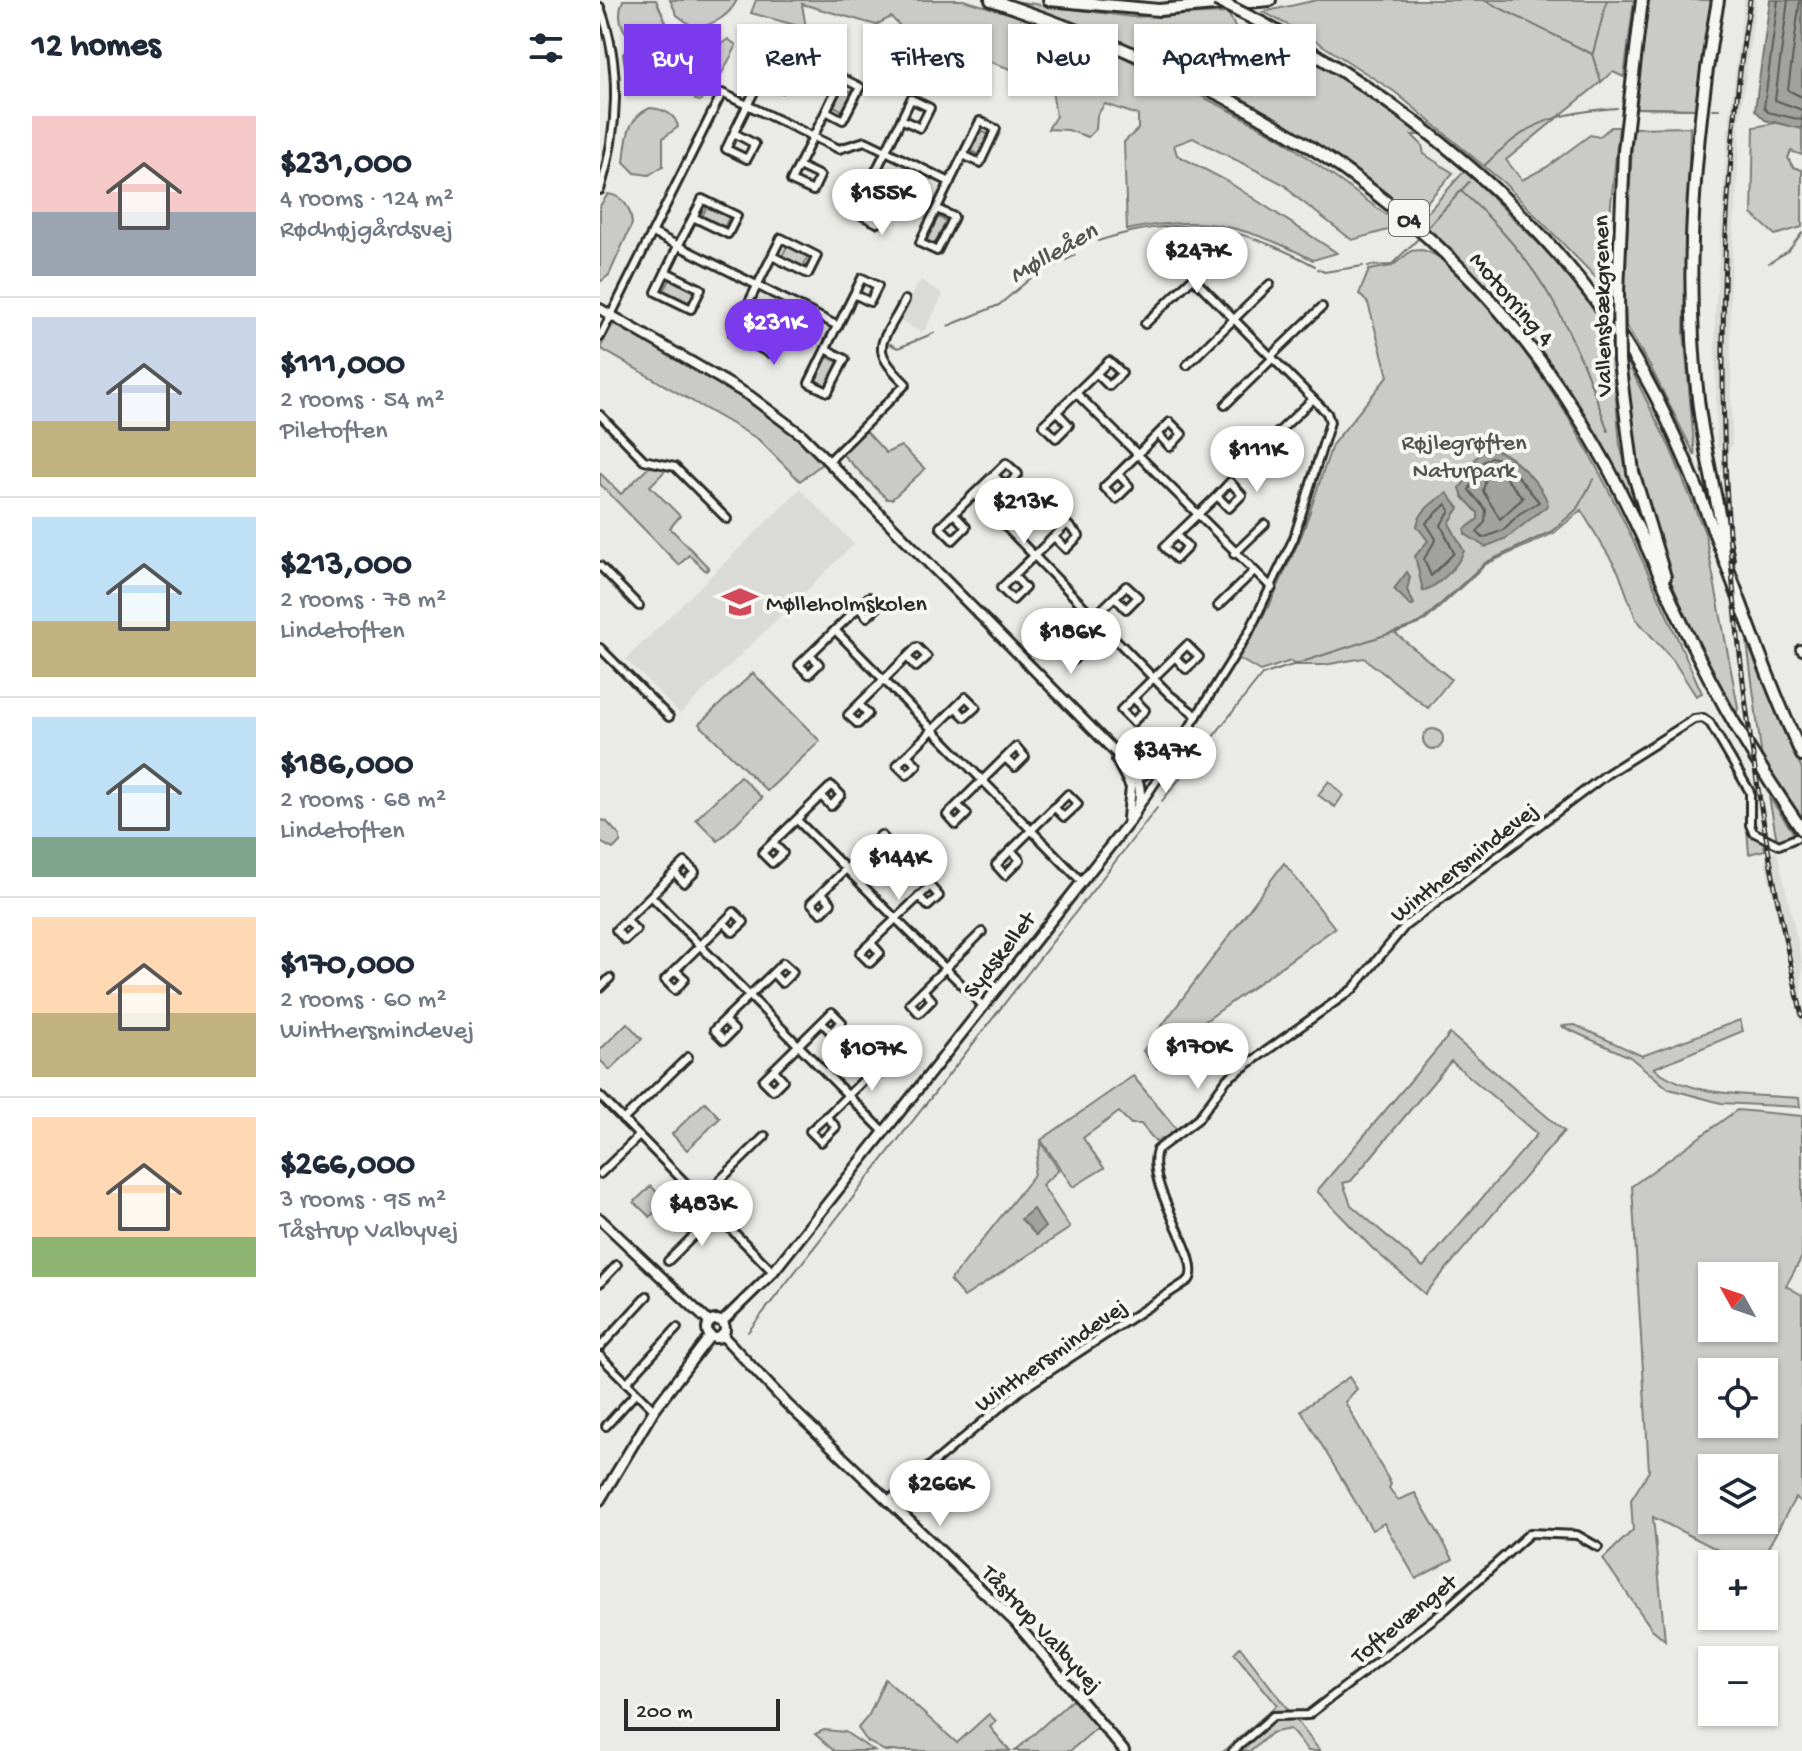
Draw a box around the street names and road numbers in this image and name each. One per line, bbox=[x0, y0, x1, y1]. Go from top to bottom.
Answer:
road number: O4 bbox=[1389, 200, 1429, 236]
street label: Vallensbækgrenen bbox=[1588, 214, 1621, 398]
street label: Motorring 4 bbox=[1461, 247, 1560, 354]
street label: Winthersmindevej bbox=[1386, 797, 1545, 930]
street label: Sydskellet bbox=[958, 905, 1045, 1005]
street label: Winthersmindevej bbox=[970, 1294, 1134, 1420]
street label: Tåstrup Valbyvej bbox=[972, 1559, 1107, 1701]
street label: Toftevænget bbox=[1345, 1568, 1466, 1673]

